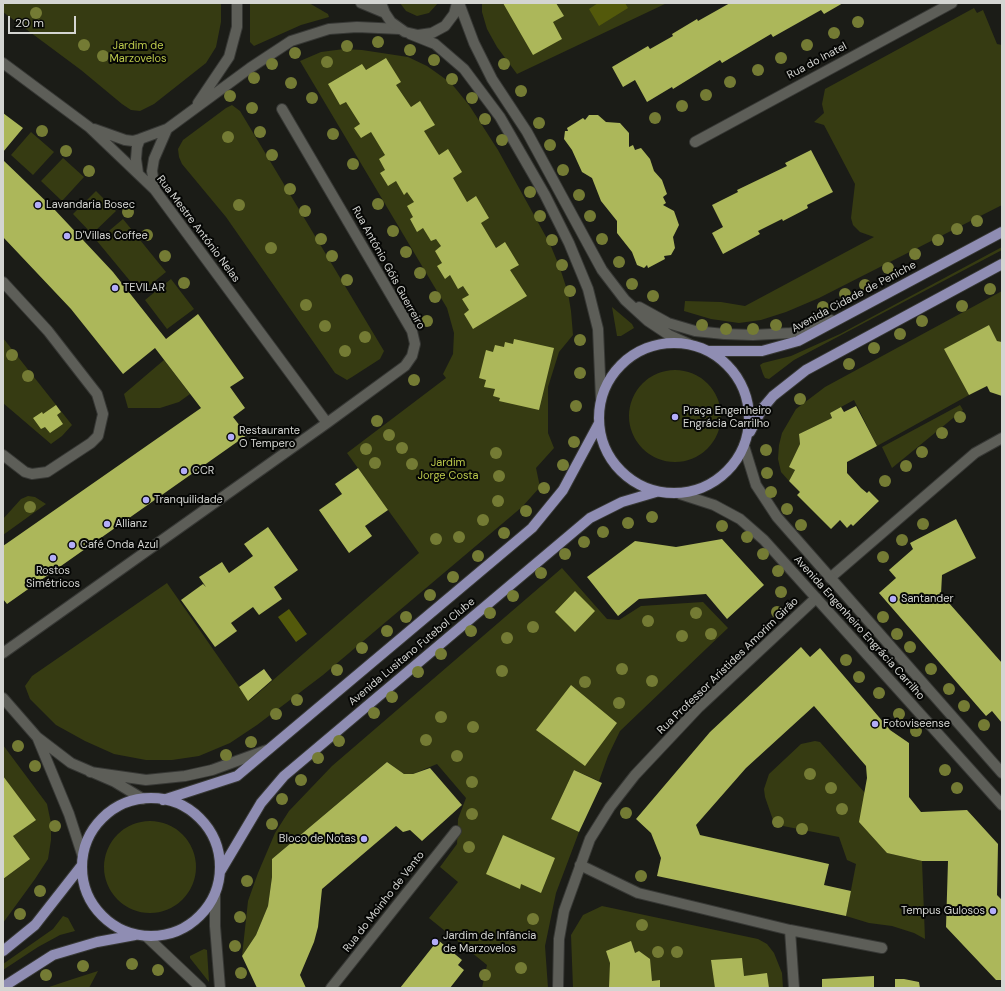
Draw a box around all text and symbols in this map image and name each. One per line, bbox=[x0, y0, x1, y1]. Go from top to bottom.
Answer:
scale bar bbox=[10, 8, 78, 34]
text: 20 m bbox=[15, 15, 44, 31]
park label: Jardim de Marzovelos bbox=[110, 39, 166, 65]
street label: Rua do Inatel bbox=[785, 40, 849, 82]
street label: Rua Mestre António Nelas bbox=[153, 173, 243, 285]
place label: Lavandaria Bosec bbox=[46, 198, 135, 212]
marker: Lavandaria Bosec bbox=[33, 200, 43, 210]
street label: Rua António Góis Guerreiro bbox=[349, 204, 427, 332]
place label: D'Villas Coffee bbox=[75, 229, 148, 243]
marker: D'Villas Coffee bbox=[62, 231, 72, 241]
street label: Avenida Cidade de Peniche bbox=[790, 259, 918, 335]
place label: TEVILAR bbox=[123, 281, 165, 295]
marker: TEVILAR bbox=[110, 283, 120, 293]
place label: Praça Engenheiro Engrácia Carrilho bbox=[683, 404, 771, 430]
marker: Praça Engenheiro Engrácia Carrilho bbox=[670, 412, 680, 422]
place label: Restaurante O Tempero bbox=[239, 424, 300, 450]
marker: Restaurante O Tempero bbox=[226, 432, 236, 442]
park label: Jardim Jorge Costa bbox=[417, 456, 479, 482]
place label: CCR bbox=[192, 464, 214, 478]
marker: CCR bbox=[179, 466, 189, 476]
place label: Tranquilidade bbox=[154, 493, 223, 507]
marker: Tranquilidade bbox=[141, 495, 151, 505]
place label: Allianz bbox=[115, 517, 147, 531]
marker: Allianz bbox=[102, 519, 112, 529]
place label: Café Onda Azul bbox=[80, 538, 158, 552]
marker: Café Onda Azul bbox=[67, 540, 77, 550]
marker: Rostos Simétricos bbox=[48, 553, 58, 563]
street label: Avenida Engenheiro Engrácia Carrilho bbox=[791, 553, 927, 703]
place label: Rostos Simétricos bbox=[26, 564, 80, 590]
place label: Santander bbox=[901, 592, 954, 606]
marker: Santander bbox=[888, 594, 898, 604]
street label: Avenida Lusitano Futebol Clube bbox=[346, 595, 478, 709]
street label: Rua Professor Aristides Amorim Girão bbox=[655, 595, 801, 737]
place label: Fotoviseense bbox=[883, 717, 950, 731]
marker: Fotoviseense bbox=[870, 719, 880, 729]
place label: Bloco de Notas bbox=[279, 832, 356, 846]
marker: Bloco de Notas bbox=[359, 834, 369, 844]
street label: Rua do Moinho de Vento bbox=[340, 849, 428, 955]
place label: Tempus Gulosos bbox=[901, 904, 985, 918]
marker: Tempus Gulosos bbox=[988, 906, 998, 916]
place label: Jardim de Infância de Marzovelos bbox=[443, 929, 536, 955]
marker: Jardim de Infância de Marzovelos bbox=[430, 937, 440, 947]

